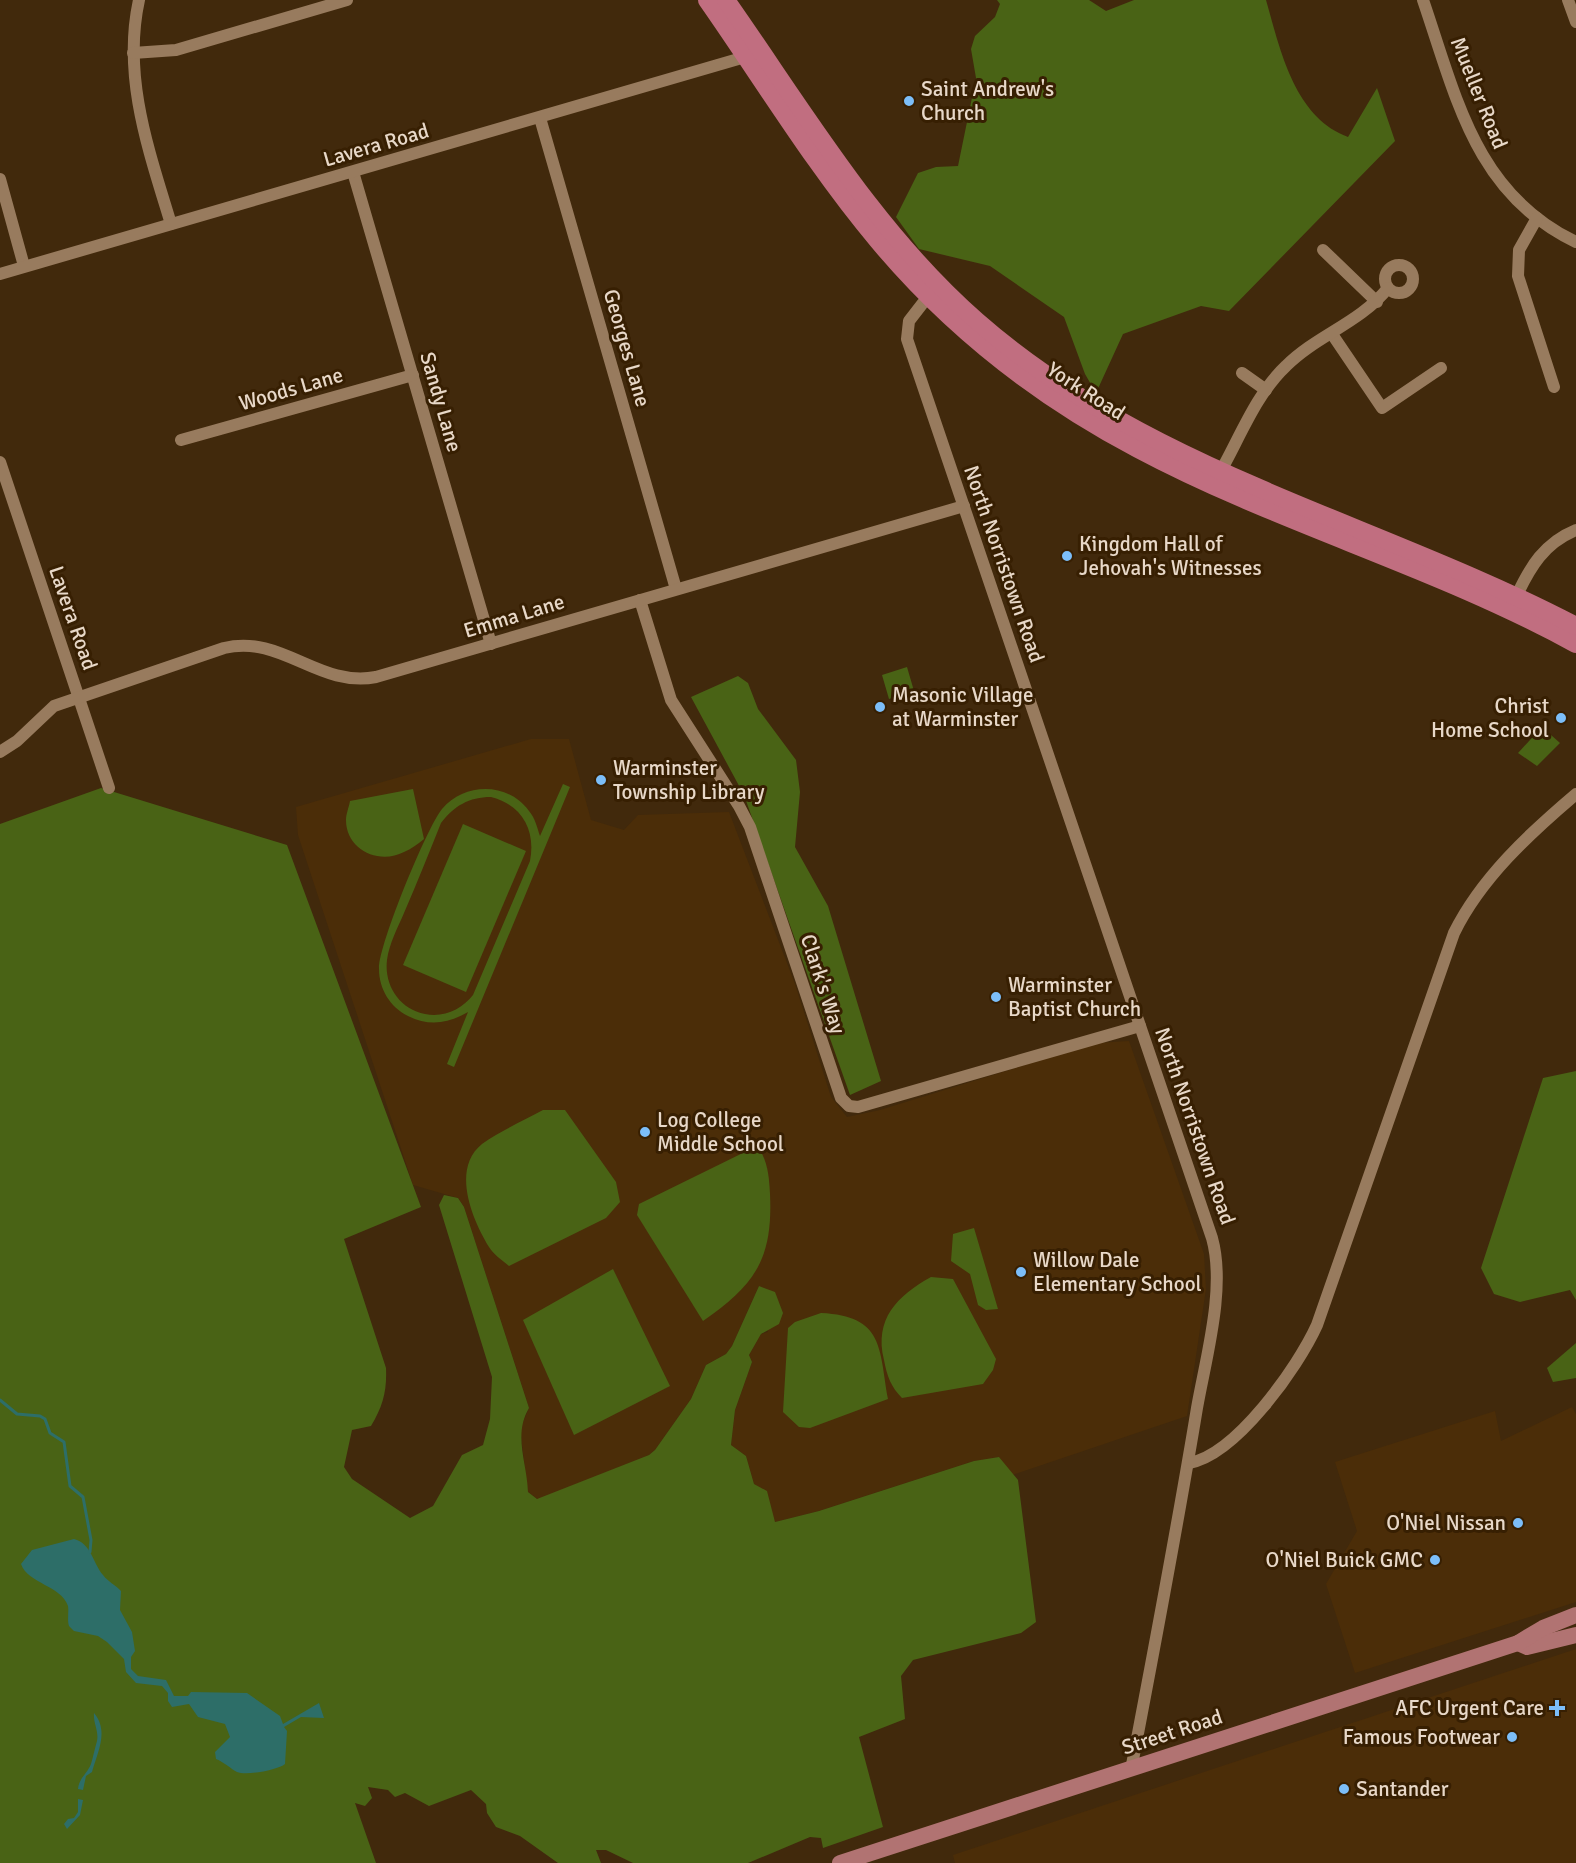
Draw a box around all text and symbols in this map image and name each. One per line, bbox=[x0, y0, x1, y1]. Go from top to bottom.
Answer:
street label: Mueller Road bbox=[1445, 33, 1513, 153]
place label: Saint Andrew's Church bbox=[921, 76, 1054, 126]
marker: Saint Andrew's Church bbox=[902, 94, 916, 108]
street label: Lavera Road bbox=[320, 118, 432, 172]
street label: Georges Lane bbox=[598, 286, 656, 410]
street label: Sandy Lane bbox=[414, 349, 468, 455]
street label: York Road bbox=[1042, 356, 1130, 426]
street label: Woods Lane bbox=[236, 362, 346, 416]
street label: North Norristown Road bbox=[958, 462, 1050, 666]
place label: Kingdom Hall of Jehovah's Witnesses bbox=[1079, 531, 1262, 581]
marker: Kingdom Hall of Jehovah's Witnesses bbox=[1060, 549, 1074, 563]
street label: Lavera Road bbox=[43, 562, 103, 674]
street label: Emma Lane bbox=[460, 588, 568, 644]
place label: Masonic Village at Warminster bbox=[892, 682, 1033, 732]
place label: Christ Home School bbox=[1431, 693, 1549, 743]
marker: Masonic Village at Warminster bbox=[873, 700, 887, 714]
marker: Christ Home School bbox=[1554, 711, 1568, 725]
place label: Warminster Township Library bbox=[613, 755, 765, 805]
marker: Warminster Township Library bbox=[594, 773, 608, 787]
street label: Clark's Way bbox=[795, 931, 851, 1037]
place label: Warminster Baptist Church bbox=[1008, 972, 1141, 1022]
marker: Warminster Baptist Church bbox=[989, 990, 1003, 1004]
street label: North Norristown Road bbox=[1149, 1024, 1241, 1228]
place label: Log College Middle School bbox=[657, 1107, 784, 1157]
marker: Log College Middle School bbox=[638, 1125, 652, 1139]
place label: Willow Dale Elementary School bbox=[1033, 1247, 1202, 1297]
marker: Willow Dale Elementary School bbox=[1014, 1265, 1028, 1279]
place label: O'Niel Nissan bbox=[1386, 1510, 1506, 1536]
marker: O'Niel Nissan bbox=[1511, 1516, 1525, 1530]
place label: O'Niel Buick GMC bbox=[1266, 1547, 1423, 1573]
marker: O'Niel Buick GMC bbox=[1428, 1553, 1442, 1567]
place label: AFC Urgent Care bbox=[1395, 1695, 1544, 1721]
marker: AFC Urgent Care bbox=[1548, 1699, 1566, 1717]
street label: Street Road bbox=[1118, 1704, 1226, 1760]
place label: Famous Footwear bbox=[1343, 1724, 1500, 1750]
marker: Famous Footwear bbox=[1505, 1730, 1519, 1744]
place label: Santander bbox=[1356, 1776, 1449, 1802]
marker: Santander bbox=[1337, 1782, 1351, 1796]

